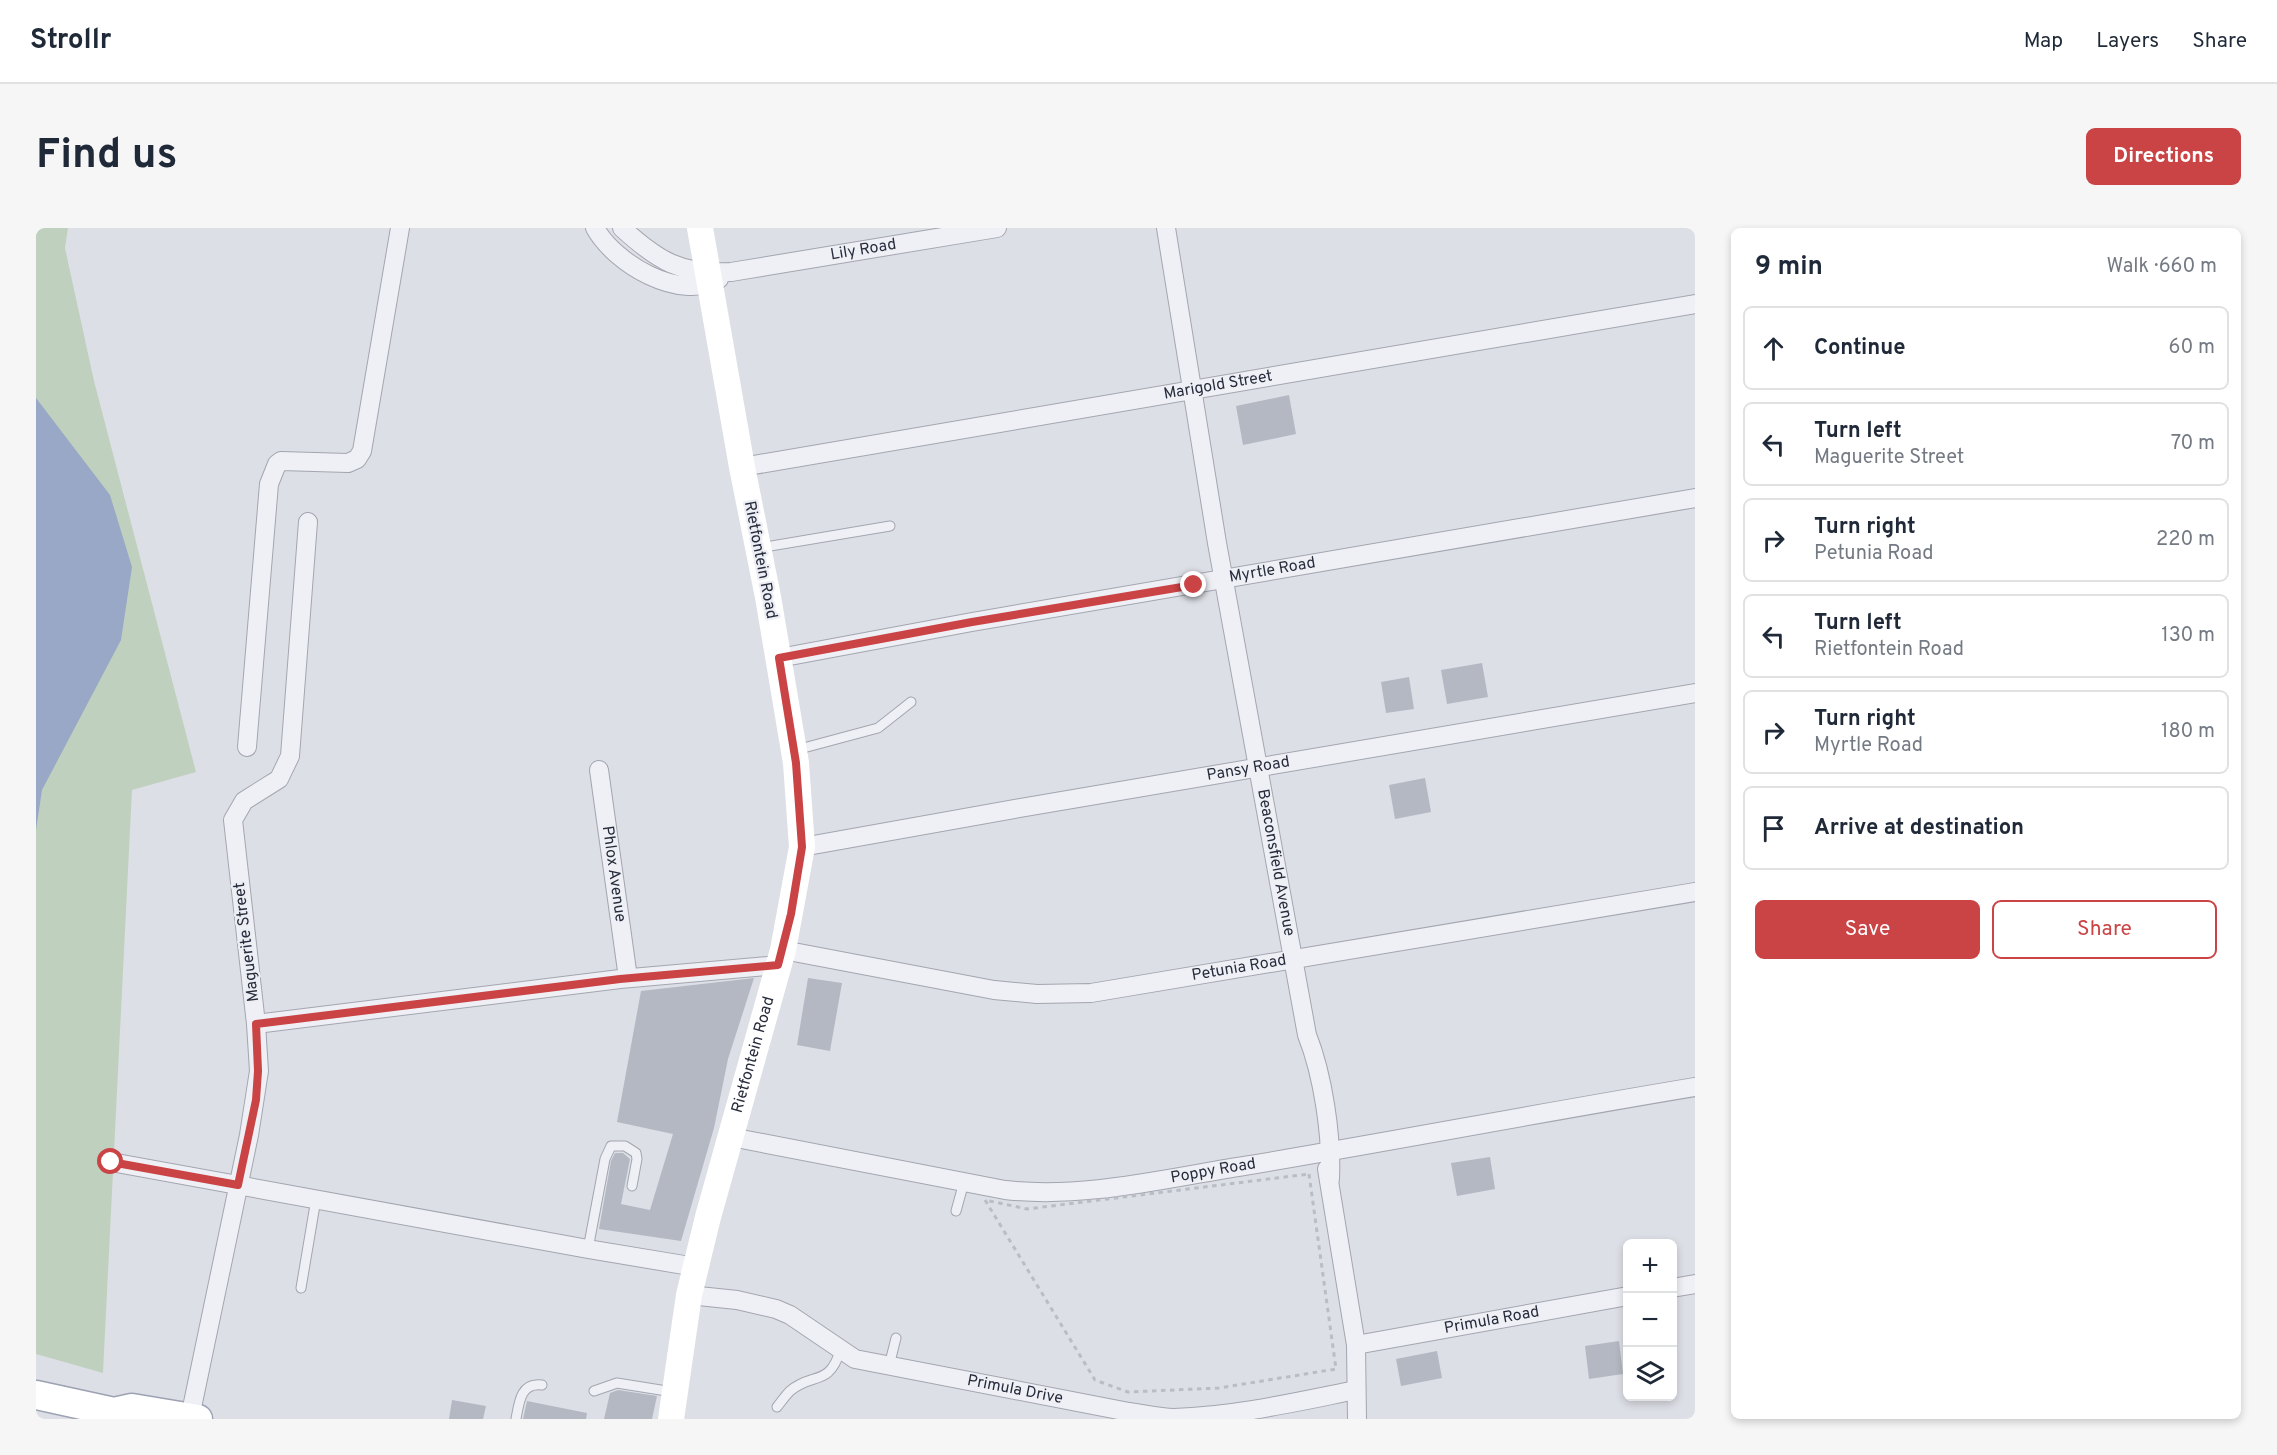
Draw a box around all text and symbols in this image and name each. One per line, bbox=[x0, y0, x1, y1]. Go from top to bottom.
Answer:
text: Strollr bbox=[30, 23, 112, 59]
text: Map bbox=[2024, 28, 2063, 55]
text: Layers bbox=[2096, 28, 2159, 55]
text: Share bbox=[2192, 28, 2247, 55]
button: Directions bbox=[2086, 128, 2241, 185]
text: Find us bbox=[36, 130, 177, 183]
street label: Lily Road bbox=[829, 235, 898, 265]
text: 9 min bbox=[1755, 251, 1823, 284]
text: Walk · 660 m bbox=[2107, 254, 2217, 280]
icon: ahead bbox=[1757, 332, 1790, 365]
text: Continue bbox=[1814, 335, 1905, 362]
text: 60 m bbox=[2169, 335, 2215, 361]
street label: Marigold Street bbox=[1162, 366, 1274, 405]
text: Turn left bbox=[1814, 418, 1902, 445]
icon: left bbox=[1757, 428, 1790, 461]
text: 70 m bbox=[2171, 431, 2215, 457]
text: Maguerite Street bbox=[1814, 445, 1964, 471]
street label: Rietfontein Road bbox=[739, 499, 781, 621]
text: Turn right bbox=[1814, 514, 1916, 541]
icon: right bbox=[1757, 524, 1790, 557]
text: 220 m bbox=[2156, 527, 2215, 553]
text: Petunia Road bbox=[1814, 541, 1934, 567]
street label: Myrtle Road bbox=[1228, 553, 1317, 588]
route end bbox=[1180, 571, 1206, 597]
text: Turn left bbox=[1814, 610, 1902, 637]
icon: left bbox=[1757, 620, 1790, 653]
text: 130 m bbox=[2161, 623, 2215, 649]
text: Rietfontein Road bbox=[1814, 637, 1964, 663]
text: Turn right bbox=[1814, 706, 1916, 733]
icon: right bbox=[1757, 716, 1790, 749]
text: 180 m bbox=[2161, 719, 2215, 745]
text: Myrtle Road bbox=[1814, 733, 1923, 759]
street label: Pansy Road bbox=[1205, 752, 1291, 786]
street label: Beaconsfield Avenue bbox=[1252, 787, 1299, 938]
icon: arrive bbox=[1757, 812, 1790, 845]
text: Arrive at destination bbox=[1814, 815, 2024, 842]
street label: Phlox Avenue bbox=[597, 825, 630, 923]
street label: Maguerite Street bbox=[230, 881, 264, 1003]
button: Save bbox=[1755, 900, 1980, 959]
button: Share bbox=[1992, 900, 2217, 959]
street label: Petunia Road bbox=[1190, 950, 1288, 986]
street label: Rietfontein Road bbox=[728, 994, 779, 1115]
route start bbox=[97, 1148, 123, 1174]
street label: Poppy Road bbox=[1169, 1154, 1257, 1188]
map controls bbox=[1623, 1239, 1677, 1401]
button: + bbox=[1623, 1239, 1677, 1293]
button: − bbox=[1623, 1293, 1677, 1347]
street label: Primula Road bbox=[1443, 1302, 1541, 1339]
button: layers bbox=[1623, 1347, 1677, 1401]
street label: Primula Drive bbox=[965, 1371, 1065, 1409]

